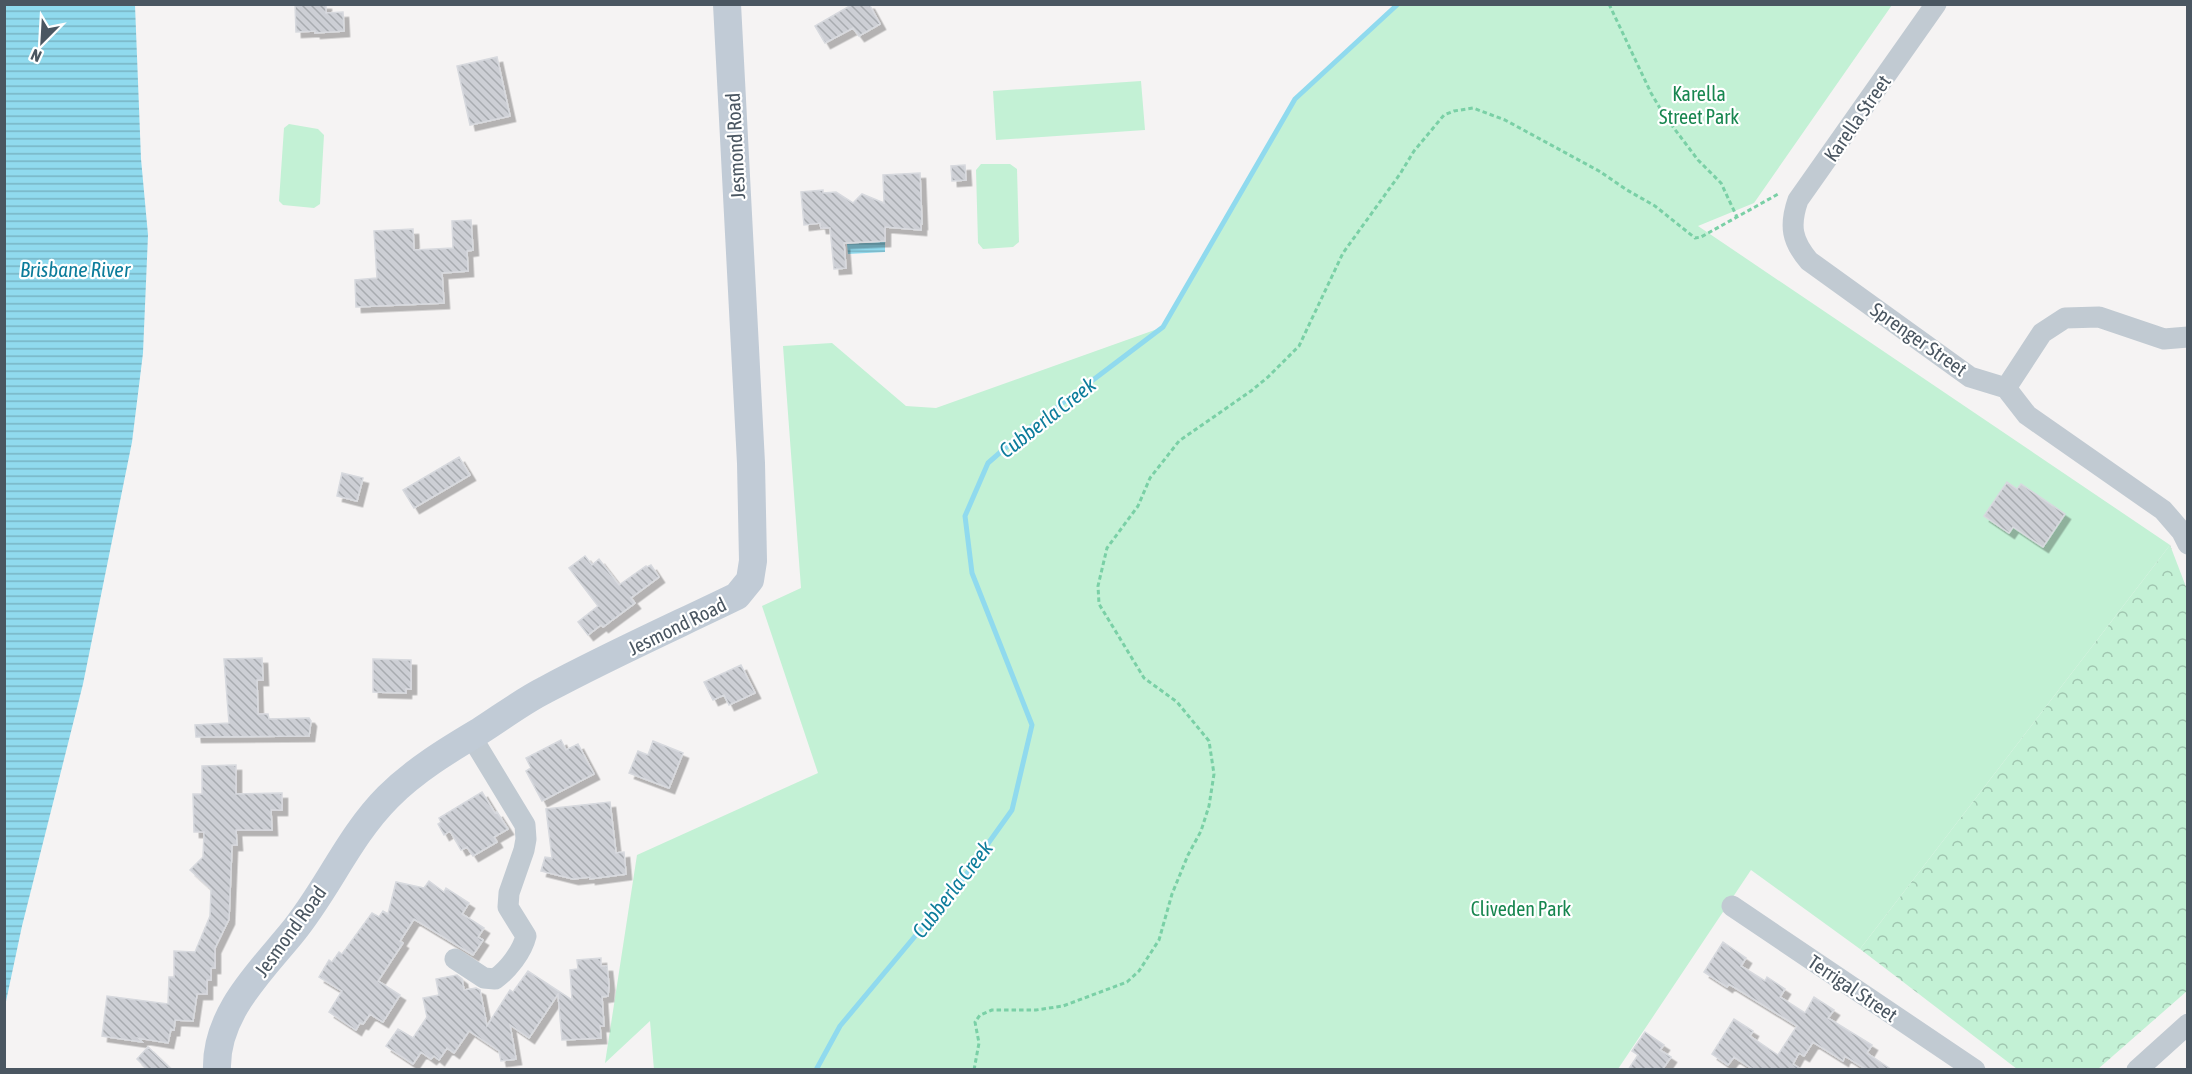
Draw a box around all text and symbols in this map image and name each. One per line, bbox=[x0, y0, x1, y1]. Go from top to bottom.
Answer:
north arrow bbox=[12, 12, 72, 72]
text: N bbox=[28, 46, 44, 66]
street label: Karella Street bbox=[1819, 70, 1895, 166]
park label: Karella Street Park bbox=[1659, 82, 1739, 128]
street label: Jesmond Road bbox=[721, 92, 749, 200]
water label: Brisbane River bbox=[20, 257, 131, 281]
street label: Sprenger Street bbox=[1866, 297, 1972, 381]
water label: Cubberla Creek bbox=[994, 371, 1101, 462]
street label: Jesmond Road bbox=[624, 592, 730, 660]
water label: Cubberla Creek bbox=[907, 835, 998, 942]
street label: Jesmond Road bbox=[249, 881, 331, 981]
park label: Cliveden Park bbox=[1471, 897, 1571, 920]
street label: Terrigal Street bbox=[1804, 950, 1902, 1026]

